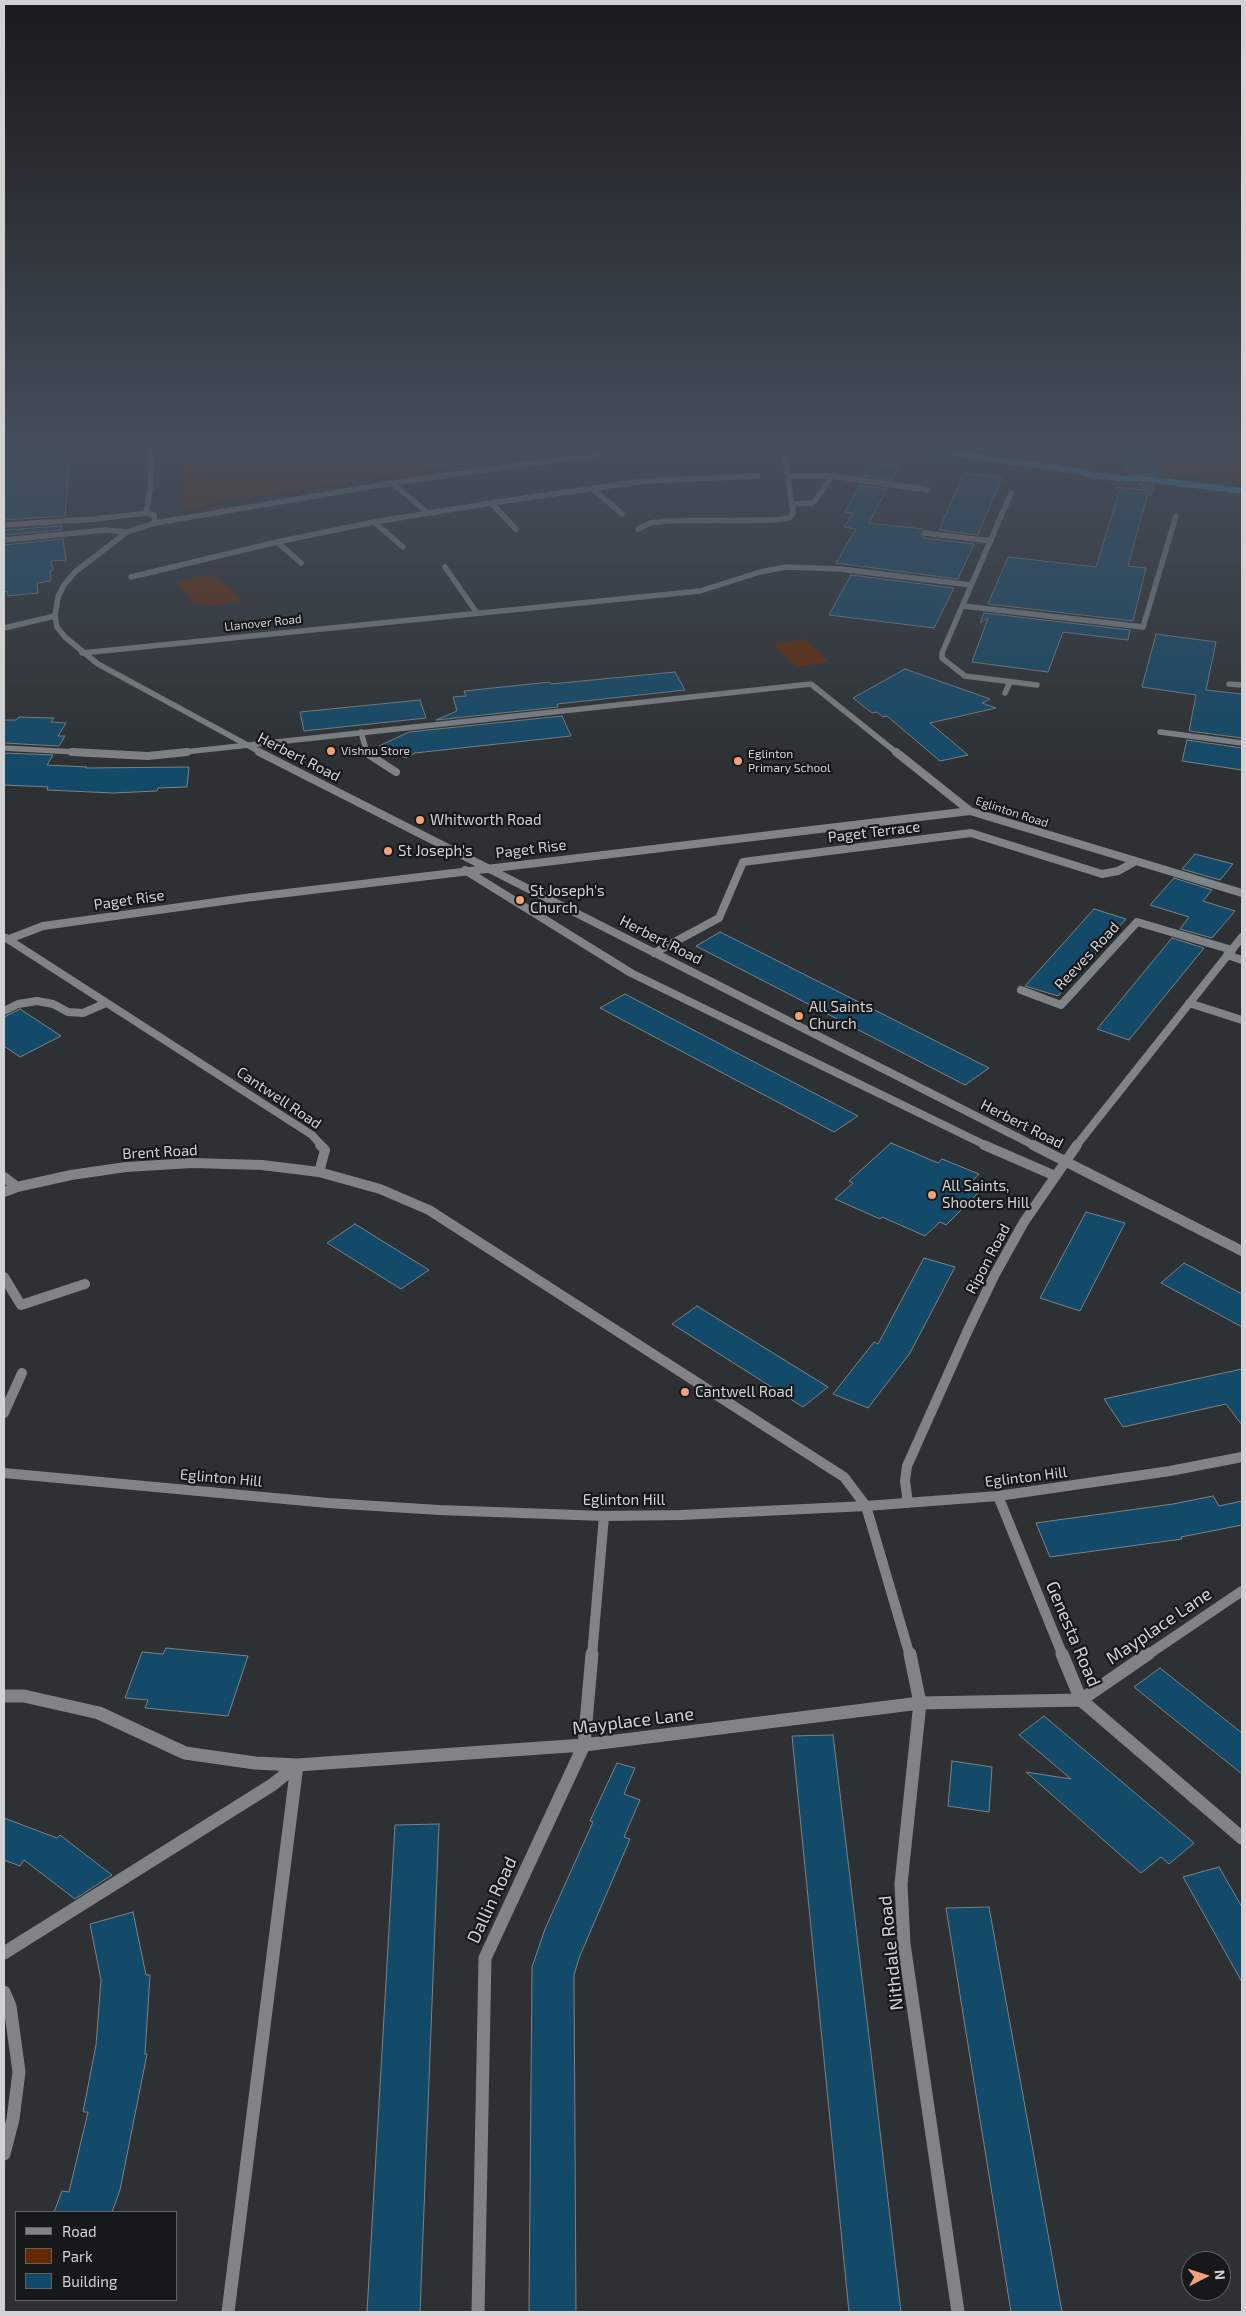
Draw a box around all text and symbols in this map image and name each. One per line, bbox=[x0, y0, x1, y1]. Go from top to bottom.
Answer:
street label: Llanover Road bbox=[224, 612, 302, 634]
street label: Herbert Road bbox=[255, 728, 343, 786]
place label: Vishnu Store bbox=[341, 744, 410, 758]
marker: Vishnu Store bbox=[325, 745, 337, 757]
place label: Eglinton Primary School bbox=[748, 747, 831, 775]
marker: Eglinton Primary School bbox=[732, 755, 744, 767]
street label: Eglinton Road bbox=[974, 793, 1050, 831]
place label: Whitworth Road bbox=[430, 811, 542, 829]
marker: Whitworth Road bbox=[414, 814, 426, 826]
street label: Paget Terrace bbox=[827, 817, 921, 847]
street label: Paget Rise bbox=[495, 836, 567, 862]
place label: St Joseph's bbox=[398, 842, 473, 860]
marker: St Joseph's bbox=[382, 845, 394, 857]
place label: St Joseph's Church bbox=[530, 882, 605, 917]
street label: Paget Rise bbox=[93, 886, 165, 914]
marker: St Joseph's Church bbox=[514, 894, 526, 906]
street label: Herbert Road bbox=[617, 911, 705, 969]
street label: Reeves Road bbox=[1051, 918, 1123, 994]
place label: All Saints Church bbox=[809, 998, 873, 1033]
marker: All Saints Church bbox=[793, 1010, 805, 1022]
street label: Cantwell Road bbox=[233, 1063, 325, 1133]
street label: Herbert Road bbox=[978, 1095, 1066, 1153]
street label: Brent Road bbox=[122, 1141, 198, 1163]
place label: All Saints, Shooters Hill bbox=[942, 1177, 1030, 1212]
marker: All Saints, Shooters Hill bbox=[926, 1189, 938, 1201]
street label: Ripon Road bbox=[962, 1221, 1014, 1297]
place label: Cantwell Road bbox=[695, 1383, 793, 1401]
marker: Cantwell Road bbox=[679, 1386, 691, 1398]
street label: Eglinton Hill bbox=[984, 1463, 1068, 1491]
street label: Eglinton Hill bbox=[179, 1465, 263, 1491]
street label: Eglinton Hill bbox=[583, 1491, 665, 1509]
street label: Genesta Road bbox=[1041, 1578, 1105, 1690]
street label: Mayplace Lane bbox=[1102, 1583, 1216, 1669]
street label: Mayplace Lane bbox=[571, 1703, 695, 1739]
street label: Dallin Road bbox=[463, 1853, 521, 1947]
street label: Nithdale Road bbox=[874, 1895, 908, 2011]
legend bbox=[15, 2211, 178, 2301]
text: Road bbox=[62, 2222, 97, 2240]
text: Park bbox=[62, 2247, 93, 2265]
north arrow bbox=[1181, 2251, 1231, 2301]
text: N bbox=[1212, 2269, 1229, 2281]
text: Building bbox=[62, 2272, 117, 2290]

